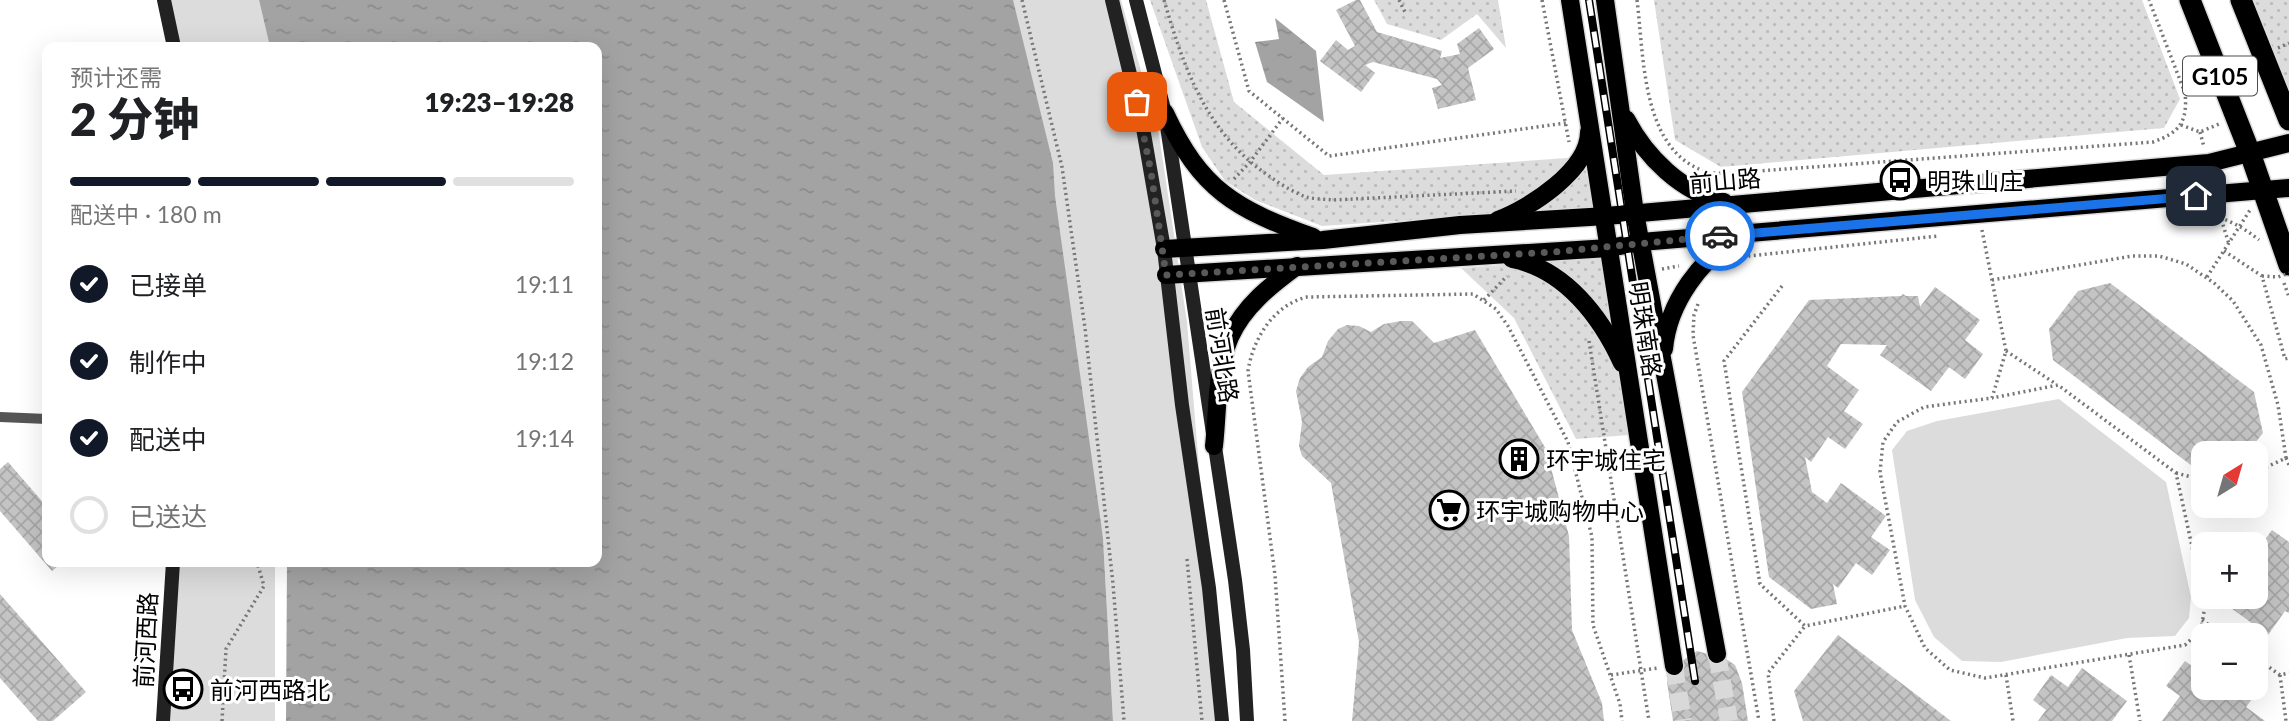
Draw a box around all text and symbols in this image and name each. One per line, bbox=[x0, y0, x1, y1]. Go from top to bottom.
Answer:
road number: G105 bbox=[2183, 57, 2257, 96]
text: 预计还需 bbox=[70, 63, 162, 91]
pin bbox=[1107, 72, 1167, 132]
icon: bag bbox=[1118, 83, 1156, 121]
text: 19:23–19:28 bbox=[424, 86, 574, 118]
text: 2 分钟 bbox=[70, 91, 199, 146]
bus stop icon: 明珠山庄 bbox=[1879, 159, 1921, 201]
street label: 前山路 bbox=[1688, 162, 1762, 198]
place label: 明珠山庄 bbox=[1927, 166, 2023, 195]
pin bbox=[2166, 166, 2226, 226]
icon: home bbox=[2177, 177, 2215, 215]
text: 配送中 · 180 m bbox=[70, 200, 222, 228]
courier bbox=[1685, 201, 1755, 271]
icon: car bbox=[1701, 217, 1739, 255]
icon: check bbox=[70, 265, 108, 303]
text: 已接单 bbox=[129, 269, 207, 301]
text: 19:11 bbox=[515, 270, 574, 298]
street label: 明珠南路 bbox=[1624, 279, 1668, 379]
street label: 前河北路 bbox=[1201, 305, 1245, 405]
icon: check bbox=[70, 342, 108, 380]
text: 制作中 bbox=[129, 346, 207, 378]
text: 19:12 bbox=[515, 347, 574, 375]
icon: check bbox=[70, 419, 108, 457]
text: 配送中 bbox=[129, 423, 207, 455]
text: 19:14 bbox=[515, 424, 574, 452]
building icon: 环宇城住宅 bbox=[1498, 438, 1540, 480]
north arrow bbox=[2191, 441, 2268, 518]
map controls bbox=[2191, 441, 2268, 700]
place label: 环宇城住宅 bbox=[1546, 445, 1666, 474]
supermarket icon: 环宇城购物中心 bbox=[1428, 489, 1470, 531]
place label: 环宇城购物中心 bbox=[1476, 496, 1644, 525]
text: 已送达 bbox=[129, 500, 207, 532]
button: + bbox=[2191, 532, 2268, 609]
street label: 前河西路 bbox=[128, 591, 162, 689]
button: − bbox=[2191, 623, 2268, 700]
bus stop icon: 前河西路北 bbox=[162, 668, 204, 710]
place label: 前河西路北 bbox=[210, 675, 330, 704]

